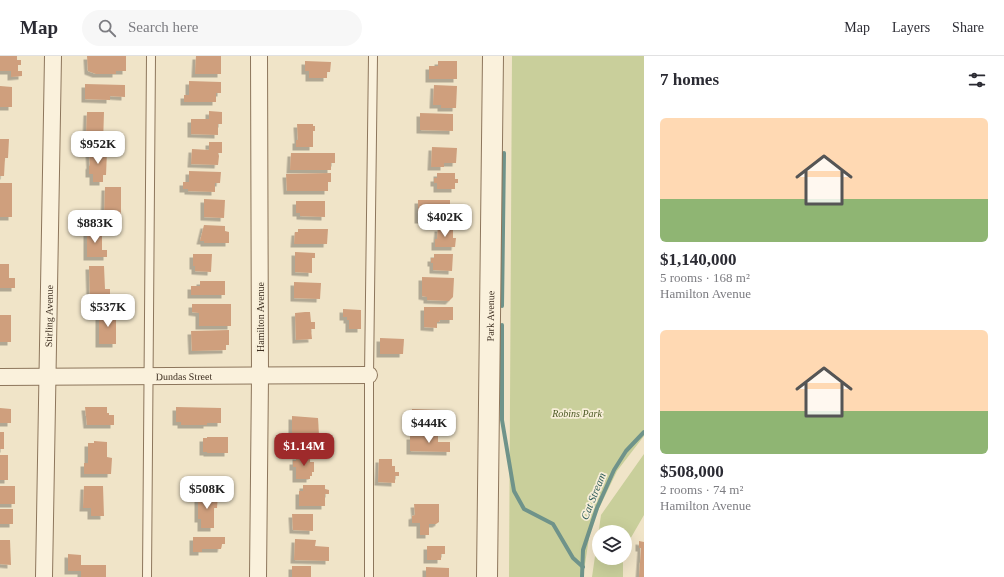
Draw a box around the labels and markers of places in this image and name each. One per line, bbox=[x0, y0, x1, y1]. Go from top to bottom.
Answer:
pin: $952K bbox=[70, 131, 126, 165]
pin: $402K bbox=[417, 204, 473, 238]
pin: $883K bbox=[67, 210, 123, 244]
pin: $537K bbox=[80, 294, 136, 328]
pin: $444K bbox=[401, 410, 457, 444]
pin: $1.14M bbox=[271, 433, 337, 467]
pin: $508K bbox=[179, 476, 235, 510]

